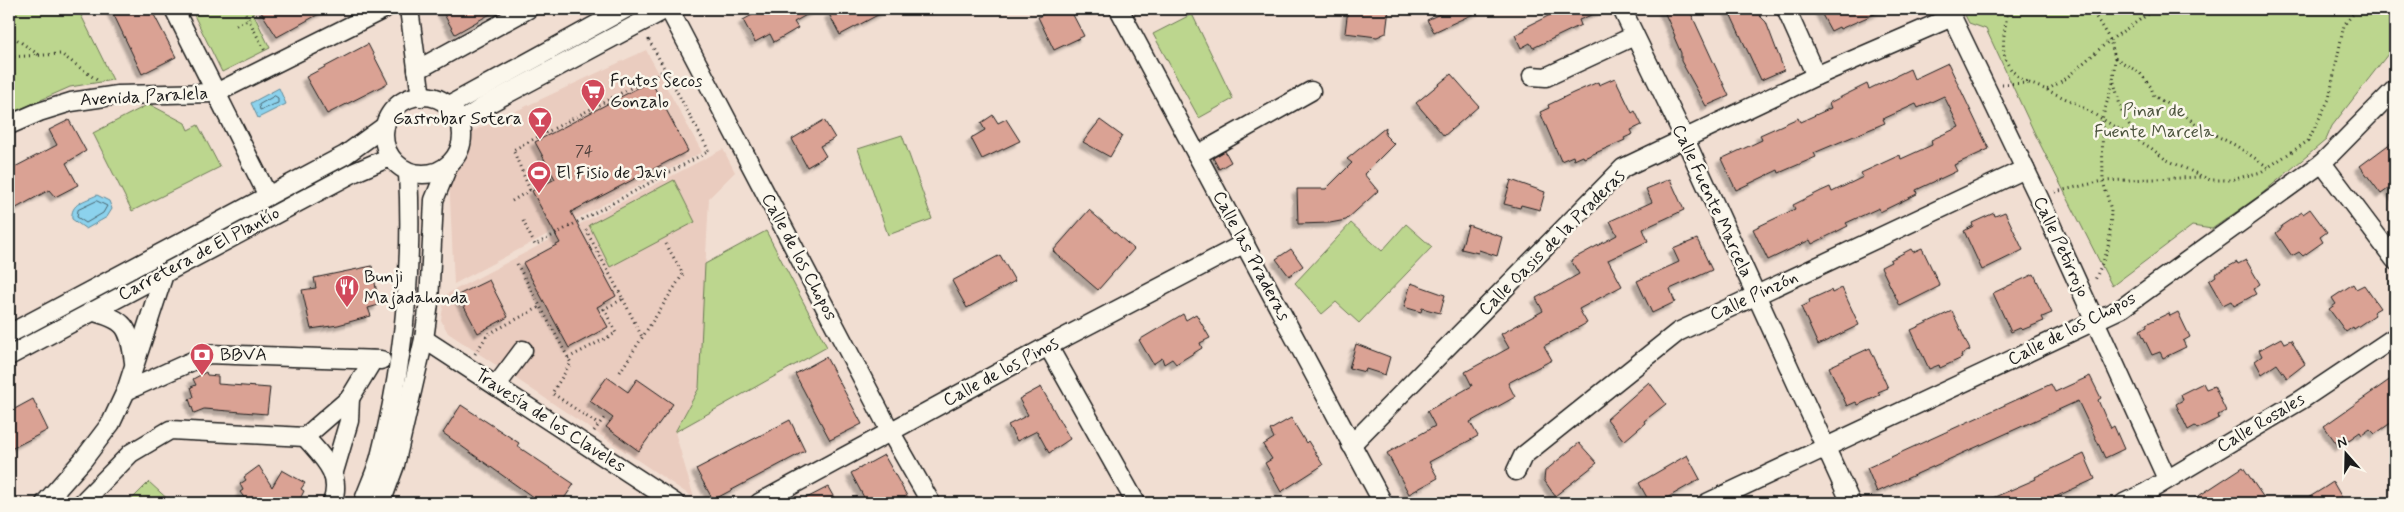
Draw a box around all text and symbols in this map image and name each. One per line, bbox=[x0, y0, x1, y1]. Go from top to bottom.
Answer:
place label: Frutos Secos Gonzalo bbox=[610, 69, 702, 114]
supermarket icon: Frutos Secos Gonzalo bbox=[580, 78, 606, 112]
street label: Avenida Paralela bbox=[79, 82, 209, 112]
park label: Pinar de Fuente Marcela bbox=[2094, 99, 2214, 144]
bar icon: Gastrobar Sotera bbox=[527, 106, 553, 140]
place label: Gastrobar Sotera bbox=[393, 107, 522, 131]
street label: Calle Fuente Marcela bbox=[1666, 120, 1758, 282]
house number: 74 bbox=[575, 142, 593, 162]
sports icon: El Fisio de Javi bbox=[526, 160, 552, 194]
place label: El Fisio de Javi bbox=[556, 161, 667, 185]
street label: Calle Oasis de la Praderas bbox=[1473, 164, 1631, 322]
street label: Calle las Praderas bbox=[1207, 187, 1295, 325]
street label: Calle de los Chopos bbox=[755, 189, 843, 325]
street label: Calle Petirrojo bbox=[2027, 193, 2095, 301]
street label: Carretera de El Plantío bbox=[114, 201, 284, 307]
place label: Bunji Majadahonda bbox=[364, 265, 468, 310]
street label: Calle Pinzón bbox=[1706, 265, 1802, 327]
restaurant icon: Bunji Majadahonda bbox=[334, 274, 360, 308]
street label: Calle de los Chopos bbox=[2004, 286, 2140, 372]
street label: Calle de los Pinos bbox=[939, 331, 1063, 413]
bank icon: BBVA bbox=[189, 342, 215, 376]
place label: BBVA bbox=[220, 343, 267, 367]
street label: Travesía de los Claveles bbox=[470, 363, 630, 479]
street label: Calle Rosales bbox=[2213, 387, 2309, 459]
north arrow bbox=[2322, 430, 2372, 480]
text: N bbox=[2334, 433, 2349, 453]

